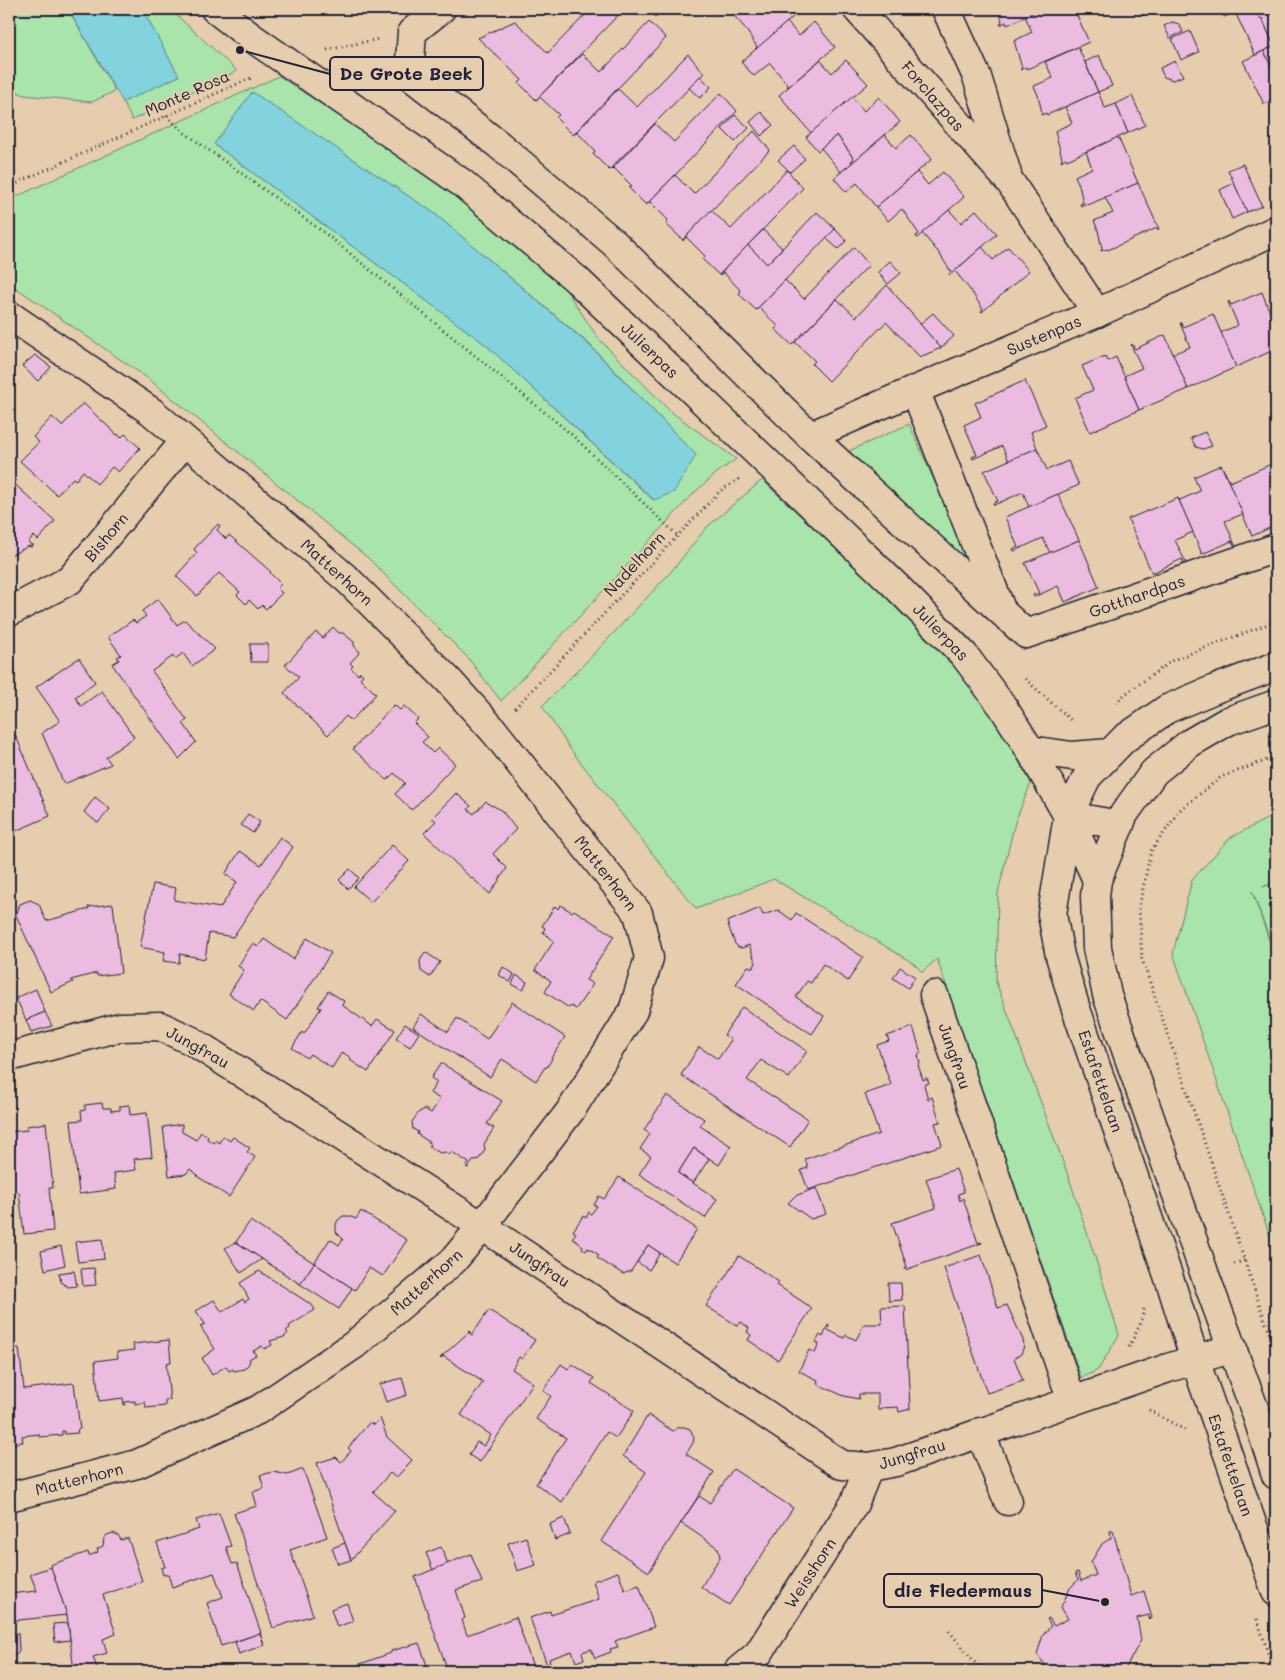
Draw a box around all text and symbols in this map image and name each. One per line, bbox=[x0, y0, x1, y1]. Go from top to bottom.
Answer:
street label: Forclazpas bbox=[897, 56, 970, 135]
callout: De Grote Beek bbox=[330, 57, 483, 90]
text: De Grote Beek bbox=[340, 61, 472, 85]
street label: Monte Rosa bbox=[141, 65, 233, 121]
street label: Sustenpas bbox=[1003, 309, 1084, 360]
street label: Julierpas bbox=[617, 317, 684, 382]
street label: Bishorn bbox=[79, 508, 132, 566]
street label: Nadelhorn bbox=[598, 527, 669, 601]
street label: Matterhorn bbox=[297, 534, 378, 610]
street label: Gotthardpas bbox=[1086, 569, 1188, 622]
street label: Julierpas bbox=[909, 598, 974, 665]
street label: Matterhorn bbox=[570, 831, 642, 915]
street label: Jungfrau bbox=[934, 1020, 977, 1092]
street label: Jungfrau bbox=[163, 1021, 233, 1072]
street label: Estafettelaan bbox=[1074, 1027, 1129, 1135]
street label: Jungfrau bbox=[506, 1236, 575, 1291]
street label: Matterhorn bbox=[385, 1244, 466, 1320]
street label: Estafettelaan bbox=[1204, 1411, 1259, 1519]
street label: Jungfrau bbox=[876, 1433, 948, 1474]
street label: Matterhorn bbox=[33, 1457, 125, 1500]
street label: Weisshorn bbox=[779, 1534, 840, 1612]
callout: die Fledermaus bbox=[884, 1574, 1042, 1607]
text: die Fledermaus bbox=[894, 1578, 1032, 1602]

